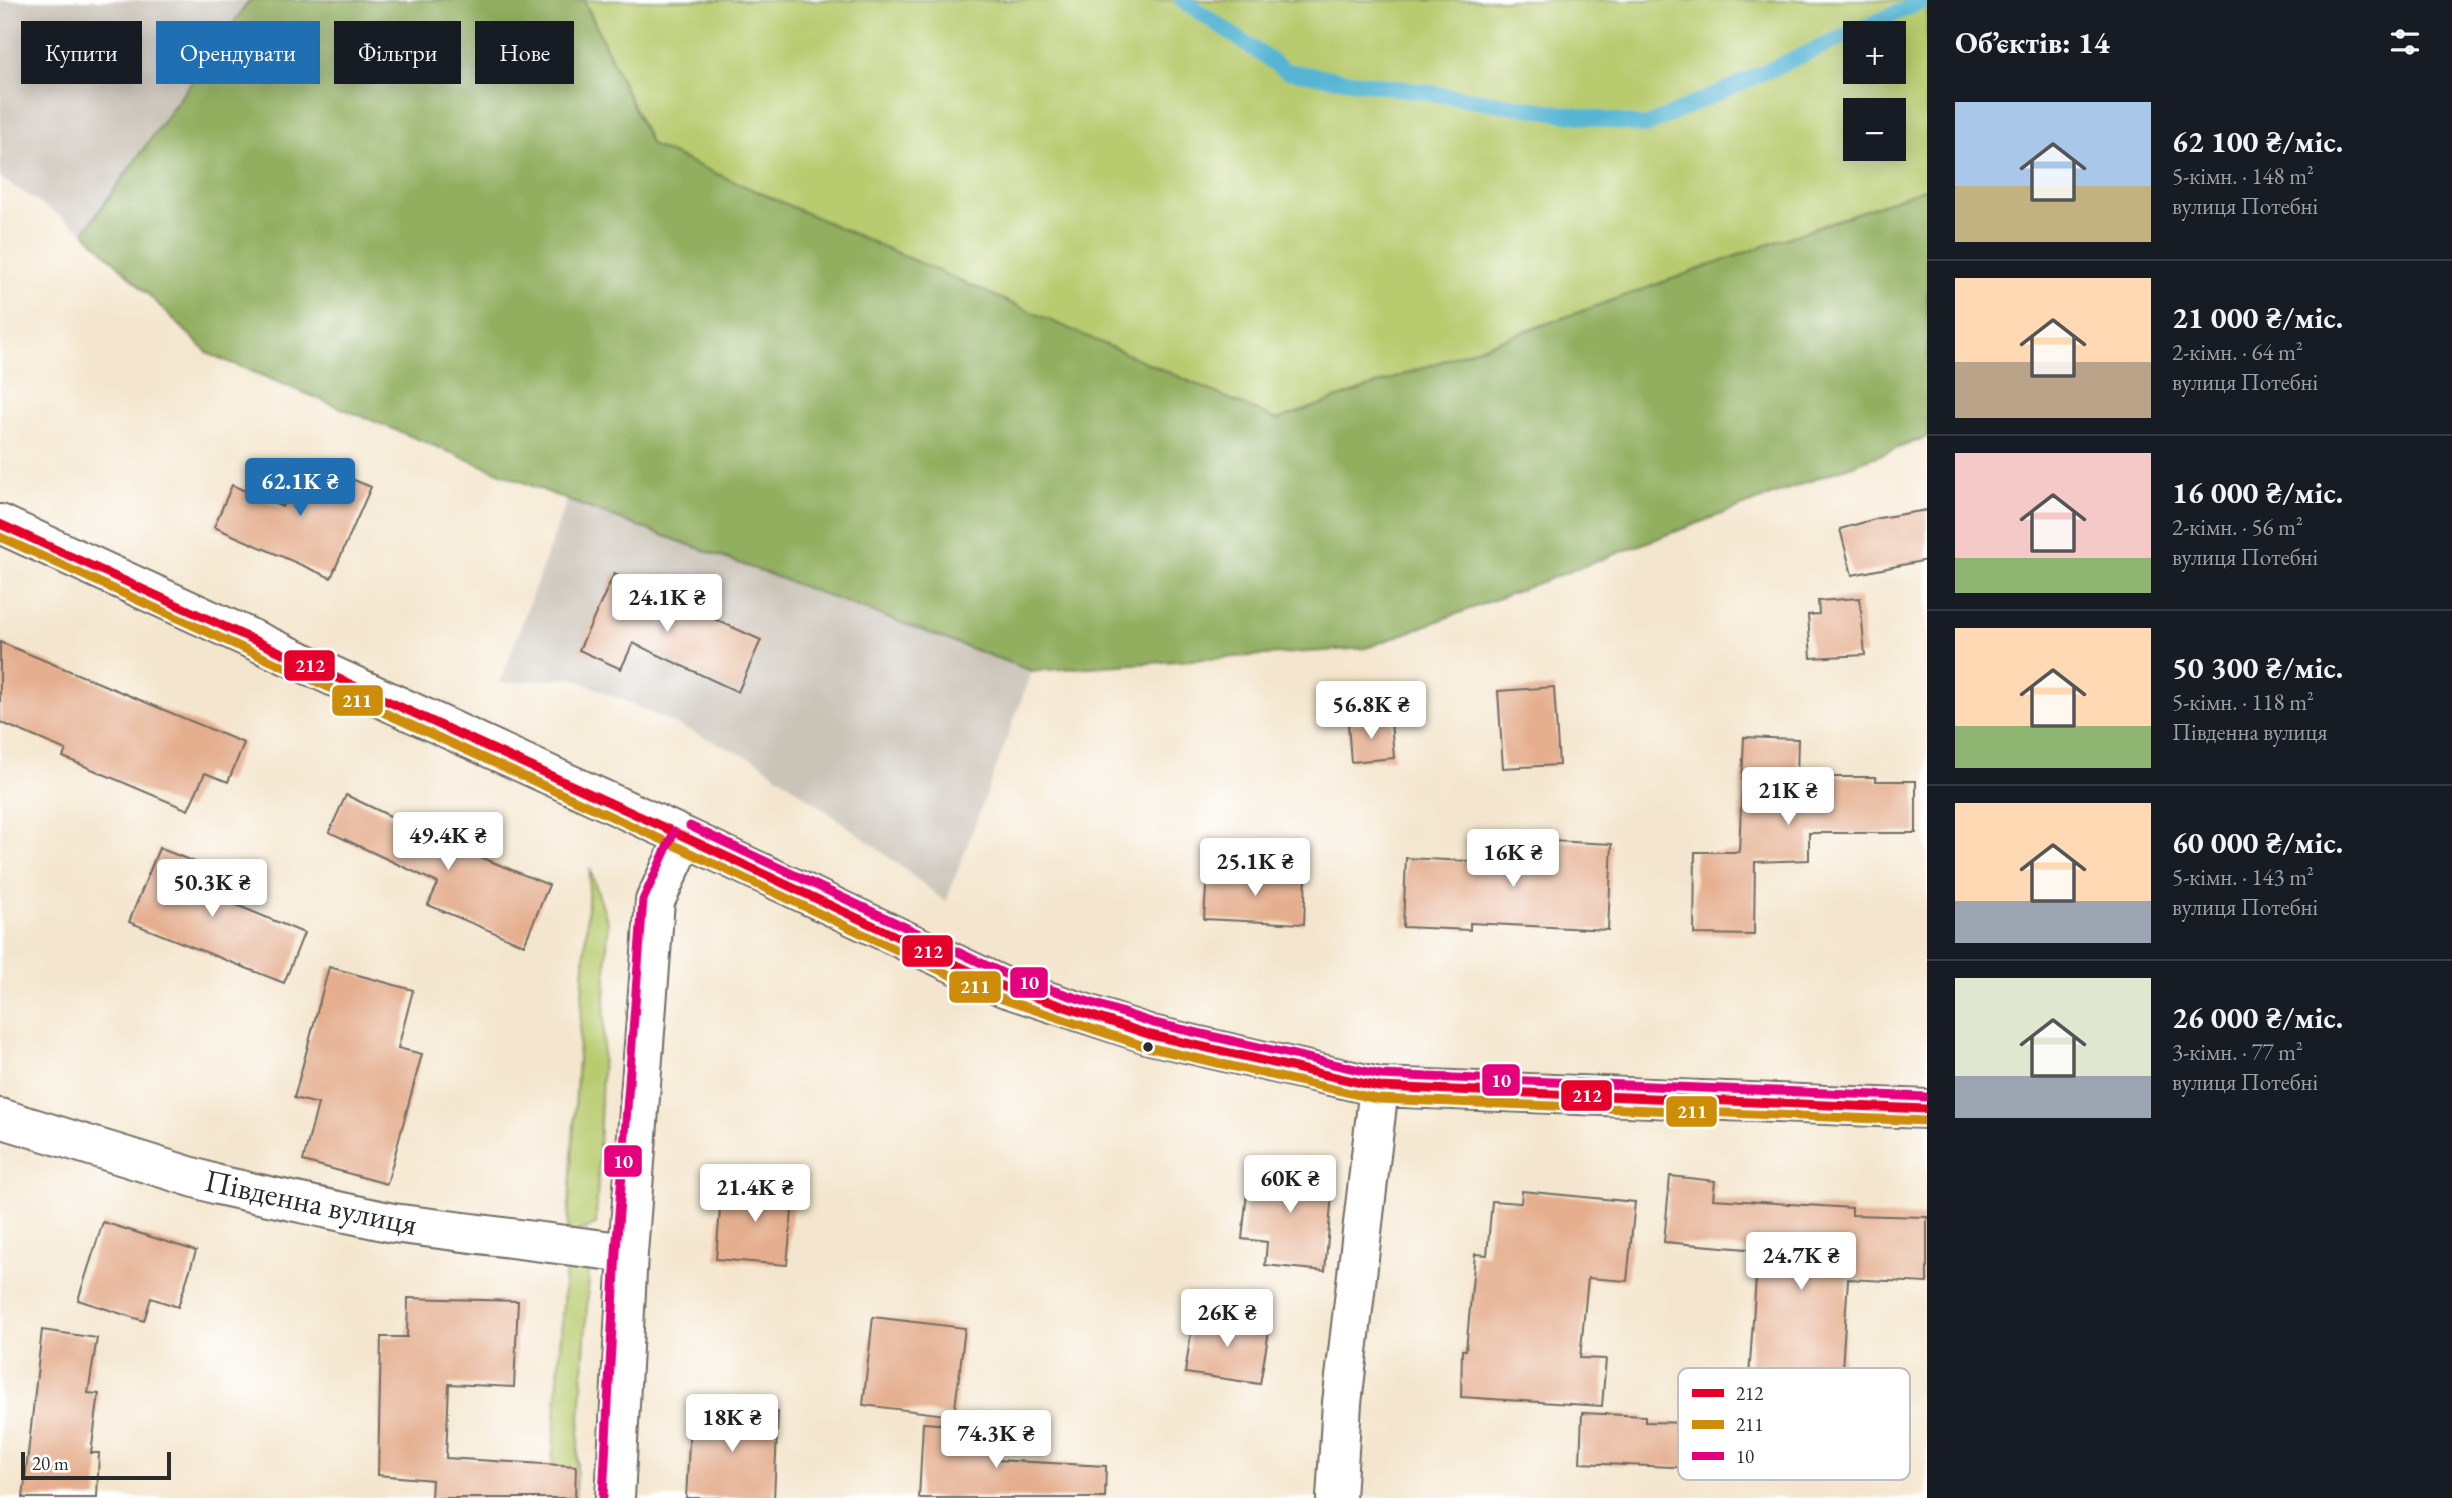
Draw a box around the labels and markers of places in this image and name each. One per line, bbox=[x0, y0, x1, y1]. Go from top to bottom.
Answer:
pin: 62.1K ₴ bbox=[235, 458, 365, 518]
pin: 24.1K ₴ bbox=[602, 574, 732, 634]
pin: 56.8K ₴ bbox=[1306, 682, 1436, 741]
pin: 21K ₴ bbox=[1739, 768, 1837, 827]
pin: 49.4K ₴ bbox=[383, 812, 513, 872]
pin: 16K ₴ bbox=[1464, 830, 1562, 889]
pin: 25.1K ₴ bbox=[1190, 838, 1320, 898]
pin: 50.3K ₴ bbox=[147, 860, 277, 919]
unlabelled marker bbox=[1141, 1040, 1155, 1054]
pin: 60K ₴ bbox=[1241, 1156, 1339, 1215]
pin: 21.4K ₴ bbox=[690, 1164, 820, 1224]
pin: 24.7K ₴ bbox=[1736, 1232, 1866, 1292]
pin: 26K ₴ bbox=[1178, 1290, 1276, 1349]
pin: 18K ₴ bbox=[683, 1394, 781, 1454]
pin: 74.3K ₴ bbox=[931, 1410, 1061, 1470]

